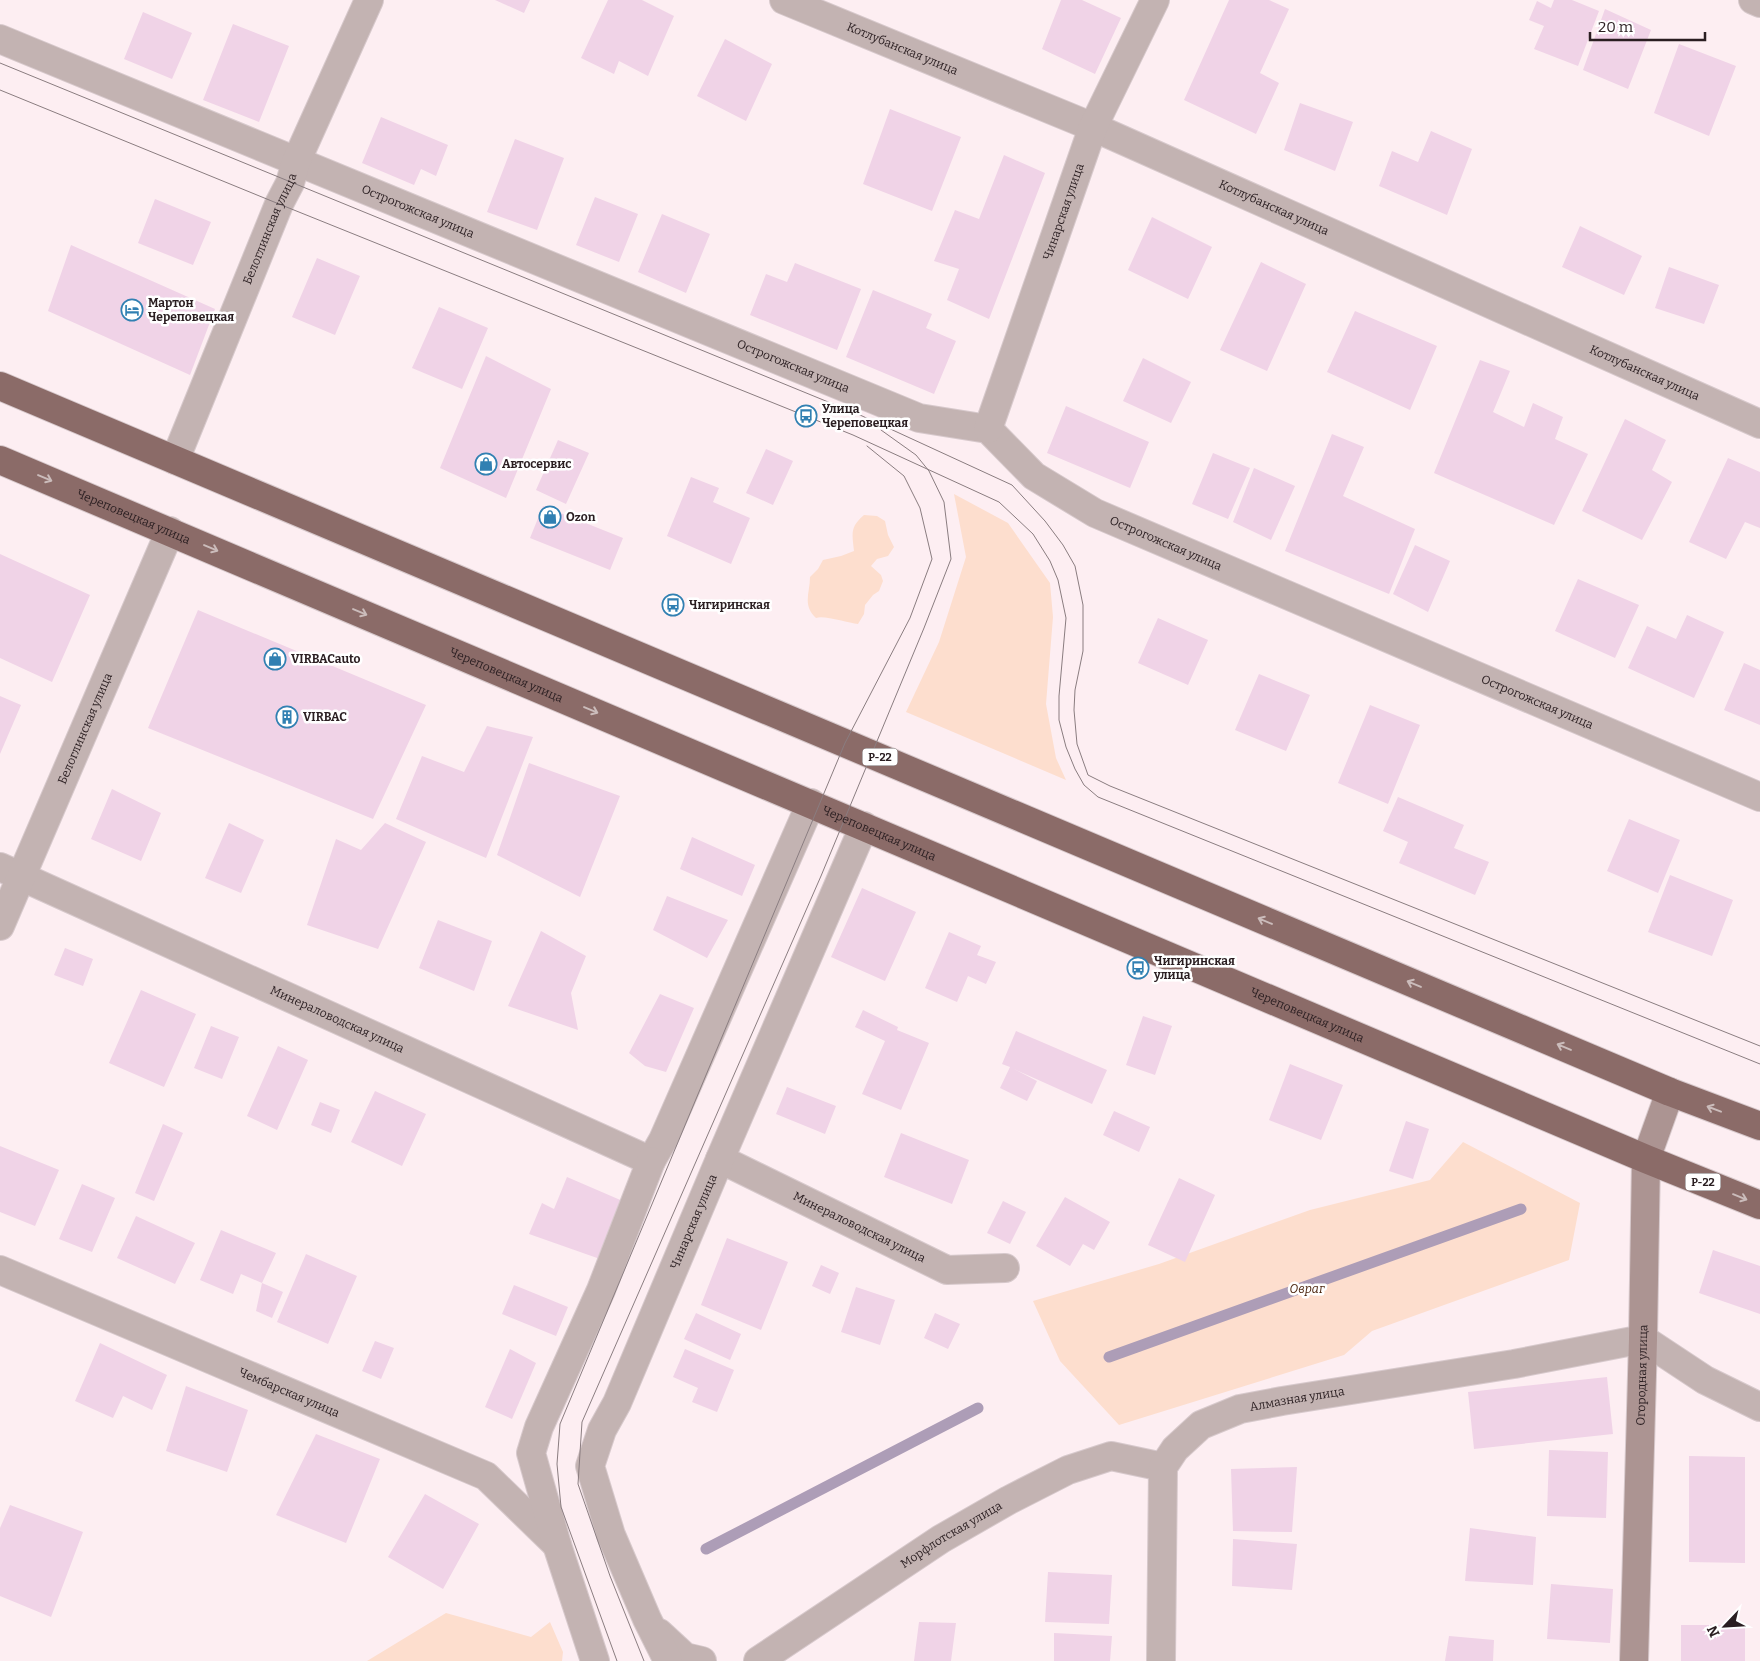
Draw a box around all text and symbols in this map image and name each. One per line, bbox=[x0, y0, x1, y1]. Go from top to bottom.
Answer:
scale bar bbox=[1590, 10, 1705, 42]
text: 20 m bbox=[1598, 18, 1634, 36]
street label: Котлубанская улица bbox=[845, 20, 960, 78]
street label: Чинарская улица bbox=[1040, 161, 1087, 262]
street label: Белоглинская улица bbox=[240, 171, 300, 286]
street label: Котлубанская улица bbox=[1217, 177, 1331, 238]
street label: Острогожская улица bbox=[360, 182, 477, 241]
place label: Мартон Череповецкая bbox=[148, 296, 234, 324]
hotel icon: Мартон Череповецкая bbox=[120, 298, 144, 322]
street label: Острогожская улица bbox=[735, 337, 852, 396]
street label: Котлубанская улица bbox=[1588, 342, 1702, 403]
place label: Улица Череповецкая bbox=[822, 402, 908, 430]
bus stop icon: Улица Череповецкая bbox=[794, 404, 818, 428]
shop icon: Автосервис bbox=[474, 452, 498, 476]
place label: Автосервис bbox=[502, 457, 571, 471]
one-way arrow bbox=[37, 474, 52, 484]
street label: Череповецкая улица bbox=[74, 486, 193, 547]
shop icon: Ozon bbox=[538, 505, 562, 529]
place label: Ozon bbox=[566, 510, 596, 524]
street label: Острогожская улица bbox=[1108, 513, 1224, 573]
one-way arrow bbox=[203, 544, 218, 553]
bus stop icon: Чигиринская bbox=[661, 593, 685, 617]
place label: Чигиринская bbox=[689, 598, 770, 612]
one-way arrow bbox=[353, 608, 368, 617]
street label: Череповецкая улица bbox=[447, 645, 566, 705]
shop icon: VIRBACauto bbox=[263, 647, 287, 671]
place label: VIRBACauto bbox=[291, 652, 361, 666]
street label: Белоглинская улица bbox=[55, 670, 115, 786]
street label: Острогожская улица bbox=[1479, 672, 1596, 732]
building icon: VIRBAC bbox=[275, 705, 299, 729]
one-way arrow bbox=[583, 706, 598, 715]
place label: VIRBAC bbox=[303, 710, 347, 724]
road number: Р-22 bbox=[862, 749, 898, 766]
street label: Череповецкая улица bbox=[820, 803, 938, 864]
one-way arrow bbox=[1258, 915, 1273, 925]
place label: Чигиринская улица bbox=[1153, 954, 1235, 982]
bus stop icon: Чигиринская улица bbox=[1126, 956, 1150, 980]
one-way arrow bbox=[1407, 979, 1422, 988]
street label: Минераловодская улица bbox=[268, 983, 407, 1056]
street label: Череповецкая улица bbox=[1248, 985, 1366, 1046]
one-way arrow bbox=[1557, 1042, 1572, 1052]
one-way arrow bbox=[1707, 1104, 1723, 1113]
street label: Чинарская улица bbox=[667, 1172, 720, 1271]
road number: Р-22 bbox=[1686, 1174, 1720, 1190]
street label: Минераловодская улица bbox=[791, 1189, 928, 1266]
one-way arrow bbox=[1732, 1192, 1747, 1202]
park label: Овраг bbox=[1290, 1282, 1325, 1296]
street label: Огородная улица bbox=[1634, 1324, 1650, 1426]
street label: Чембарская улица bbox=[237, 1365, 342, 1420]
street label: Алмазная улица bbox=[1248, 1384, 1346, 1414]
street label: Морфлотская улица bbox=[898, 1498, 1005, 1571]
north arrow bbox=[1700, 1601, 1750, 1651]
text: N bbox=[1704, 1623, 1724, 1640]

